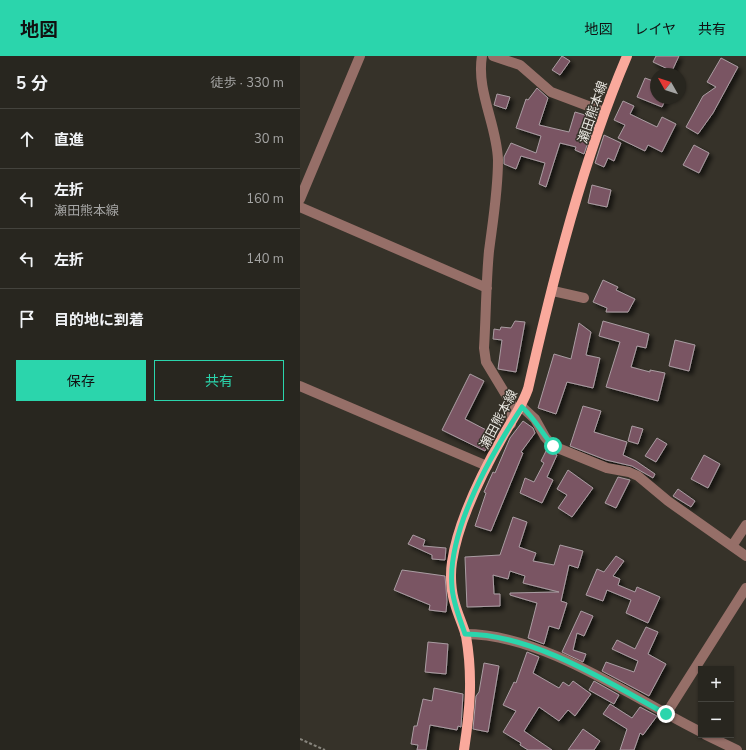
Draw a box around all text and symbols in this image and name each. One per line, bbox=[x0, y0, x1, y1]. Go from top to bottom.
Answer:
text: 地図 bbox=[20, 17, 58, 43]
text: 地図 bbox=[584, 20, 612, 39]
text: レイヤ bbox=[634, 20, 676, 39]
text: 共有 bbox=[698, 20, 726, 39]
north arrow bbox=[650, 68, 686, 104]
text: 5 分 bbox=[16, 72, 48, 95]
text: 徒歩 · 330 m bbox=[210, 74, 284, 92]
street label: 瀬田熊本線 bbox=[574, 79, 612, 146]
icon: ahead bbox=[16, 128, 38, 150]
text: 直進 bbox=[54, 130, 84, 150]
text: 30 m bbox=[254, 130, 284, 148]
text: 左折 bbox=[54, 180, 84, 200]
icon: left bbox=[16, 188, 38, 210]
text: 160 m bbox=[246, 190, 284, 208]
text: 瀬田熊本線 bbox=[54, 202, 119, 220]
icon: left bbox=[16, 248, 38, 270]
text: 左折 bbox=[54, 250, 84, 270]
text: 140 m bbox=[246, 250, 284, 268]
icon: arrive bbox=[16, 308, 38, 330]
text: 目的地に到着 bbox=[54, 310, 144, 330]
button: 保存 bbox=[16, 360, 146, 401]
button: 共有 bbox=[154, 360, 284, 401]
street label: 瀬田熊本線 bbox=[476, 387, 522, 452]
route start bbox=[544, 437, 562, 455]
map controls bbox=[698, 666, 734, 738]
button: + bbox=[698, 666, 734, 702]
button: − bbox=[698, 702, 734, 738]
route end bbox=[657, 705, 675, 723]

